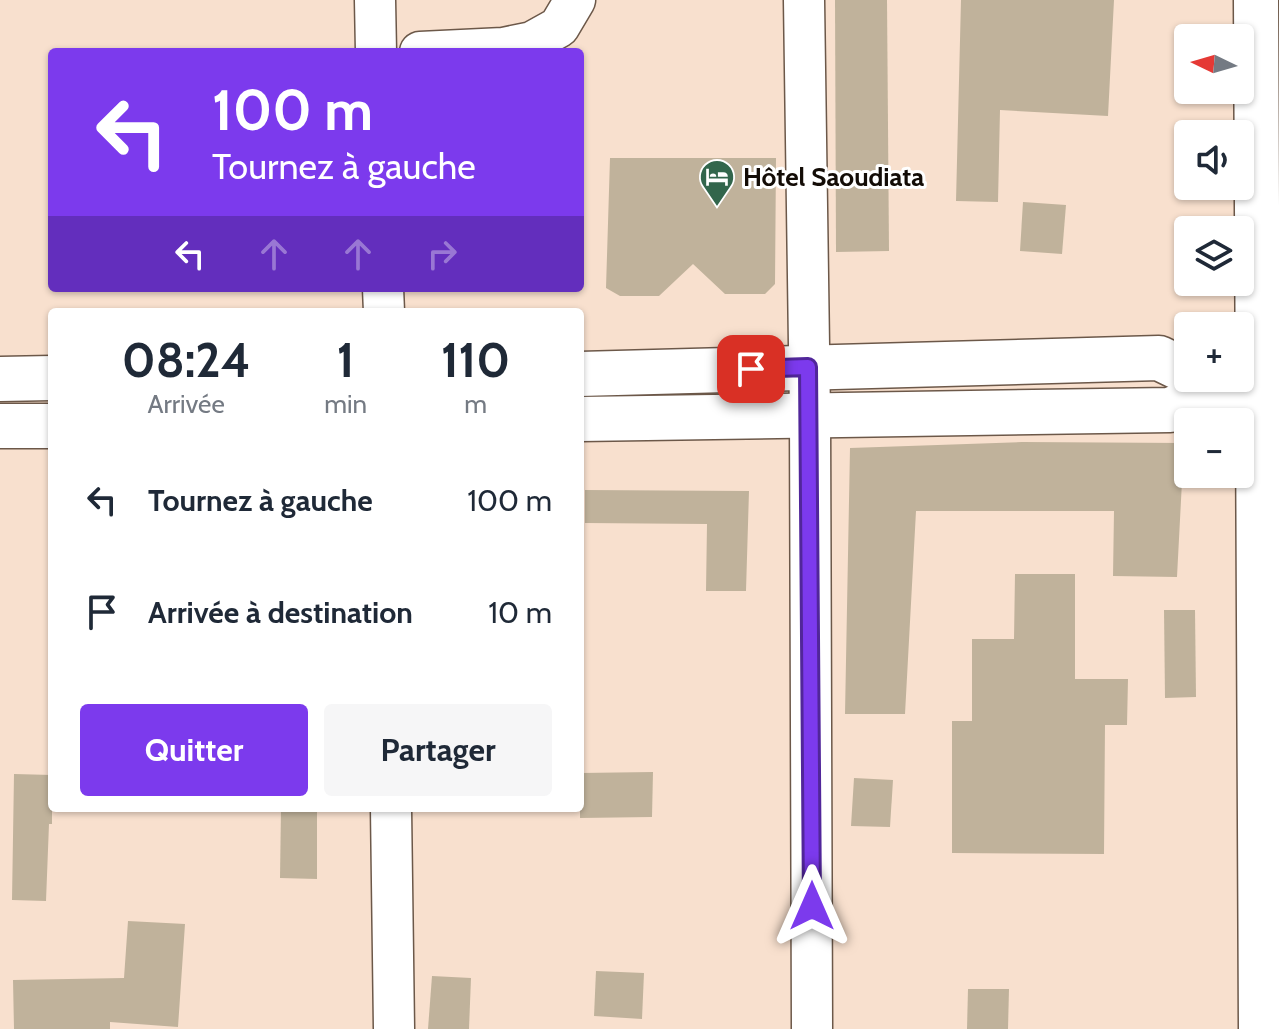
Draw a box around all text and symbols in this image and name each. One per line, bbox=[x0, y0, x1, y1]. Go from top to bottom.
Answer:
north arrow bbox=[1174, 24, 1254, 104]
map controls bbox=[1174, 24, 1254, 488]
text: 100 m bbox=[212, 76, 373, 144]
icon: left bbox=[80, 80, 184, 184]
button: sound bbox=[1174, 120, 1254, 200]
text: Tournez à gauche bbox=[212, 144, 476, 188]
hotel icon: Hôtel Saoudiata bbox=[698, 158, 736, 208]
place label: Hôtel Saoudiata bbox=[743, 161, 924, 193]
button: layers bbox=[1174, 216, 1254, 296]
icon: left bbox=[168, 232, 212, 276]
icon: ahead bbox=[252, 232, 296, 276]
icon: ahead bbox=[336, 232, 380, 276]
icon: right bbox=[420, 232, 464, 276]
button: + bbox=[1174, 312, 1254, 392]
text: 08:24 bbox=[122, 331, 251, 389]
text: 1 bbox=[337, 331, 355, 389]
text: 110 bbox=[441, 331, 510, 389]
pin bbox=[717, 335, 785, 403]
icon: arrive bbox=[729, 347, 773, 391]
text: Arrivée bbox=[148, 388, 225, 420]
text: min bbox=[324, 388, 367, 420]
text: m bbox=[464, 388, 487, 420]
button: − bbox=[1174, 408, 1254, 488]
icon: left bbox=[80, 478, 124, 522]
text: Tournez à gauche bbox=[148, 482, 373, 519]
text: 100 m bbox=[467, 482, 552, 519]
icon: arrive bbox=[80, 590, 124, 634]
text: Arrivée à destination bbox=[148, 594, 413, 631]
text: 10 m bbox=[488, 594, 552, 631]
button: Quitter bbox=[80, 704, 308, 796]
button: Partager bbox=[324, 704, 552, 796]
position arrow bbox=[770, 864, 854, 948]

